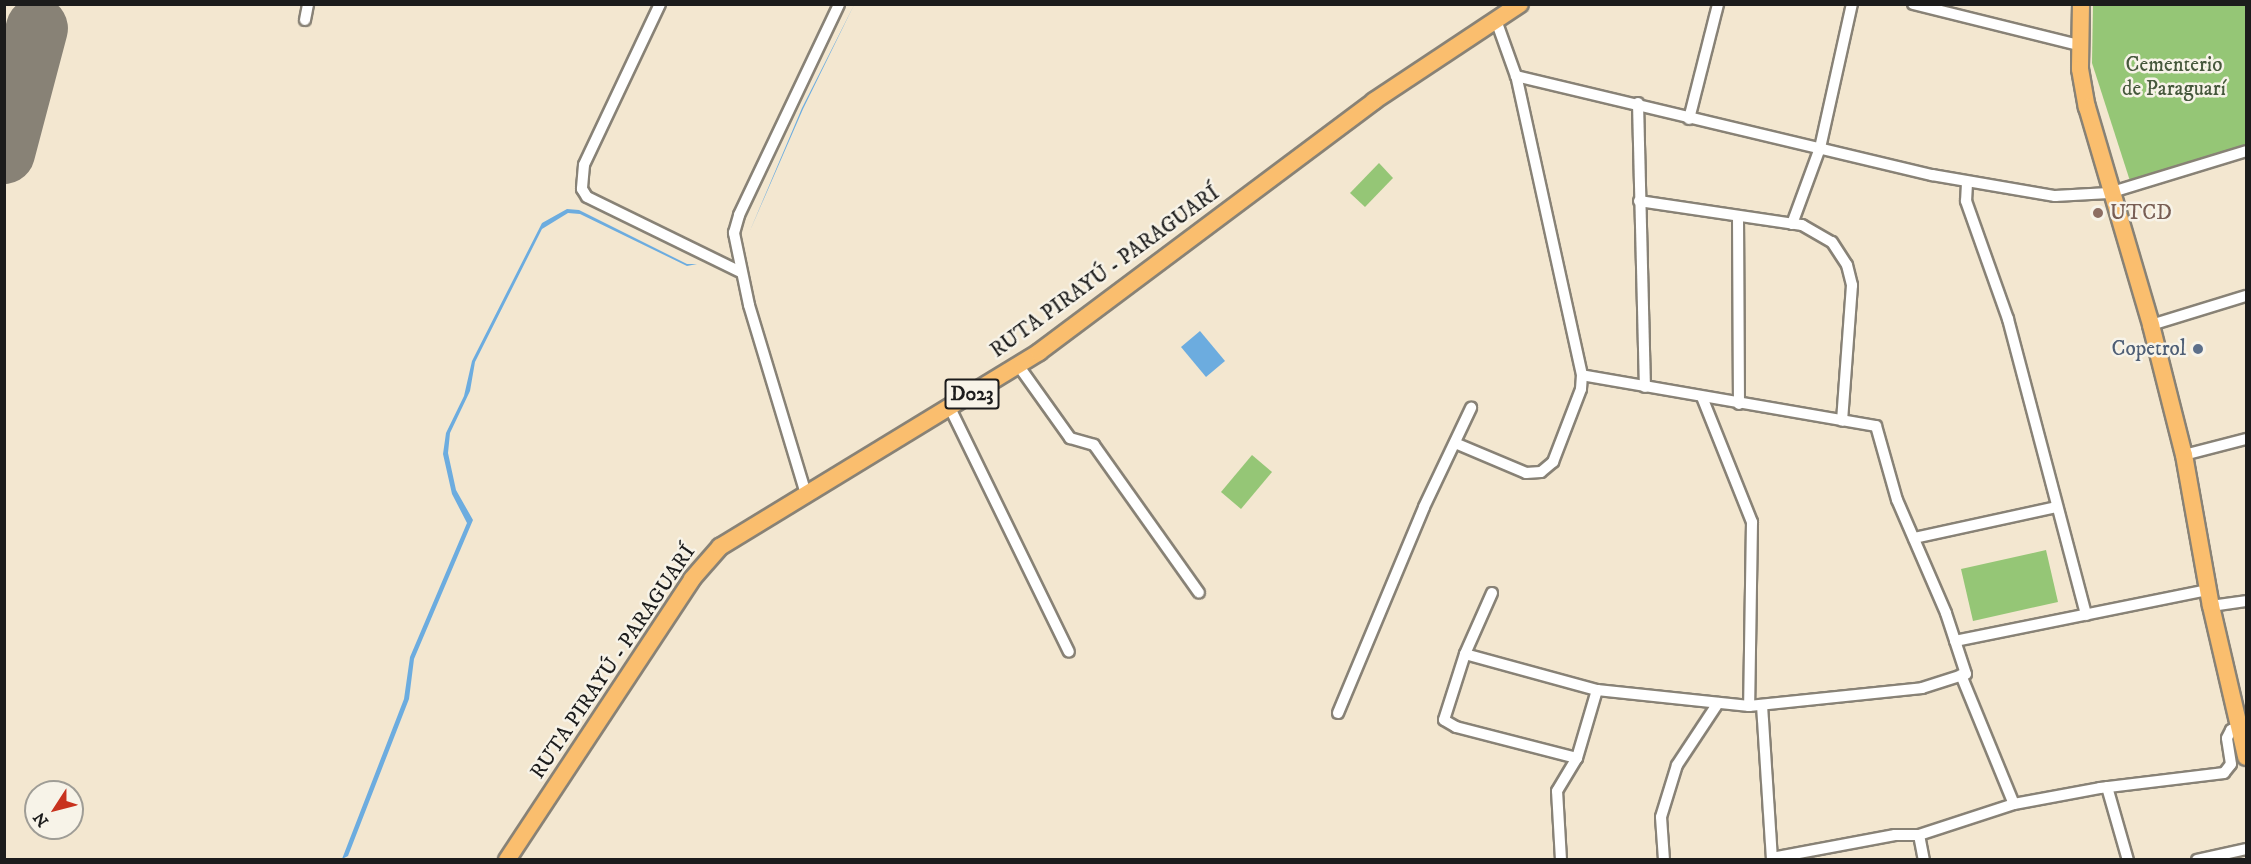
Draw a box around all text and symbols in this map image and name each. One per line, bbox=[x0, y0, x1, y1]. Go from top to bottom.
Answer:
park label: Cementerio de Paraguarí bbox=[2122, 52, 2226, 102]
street label: RUTA PIRAYÚ - PARAGUARÍ bbox=[986, 181, 1224, 363]
place label: UTCD bbox=[2110, 200, 2172, 226]
marker: UTCD bbox=[2091, 206, 2105, 220]
place label: Copetrol bbox=[2112, 336, 2186, 362]
marker: Copetrol bbox=[2191, 342, 2205, 356]
road number: D023 bbox=[944, 377, 1000, 411]
street label: RUTA PIRAYÚ - PARAGUARÍ bbox=[525, 540, 701, 784]
north arrow bbox=[24, 780, 84, 840]
text: N bbox=[29, 808, 53, 831]

